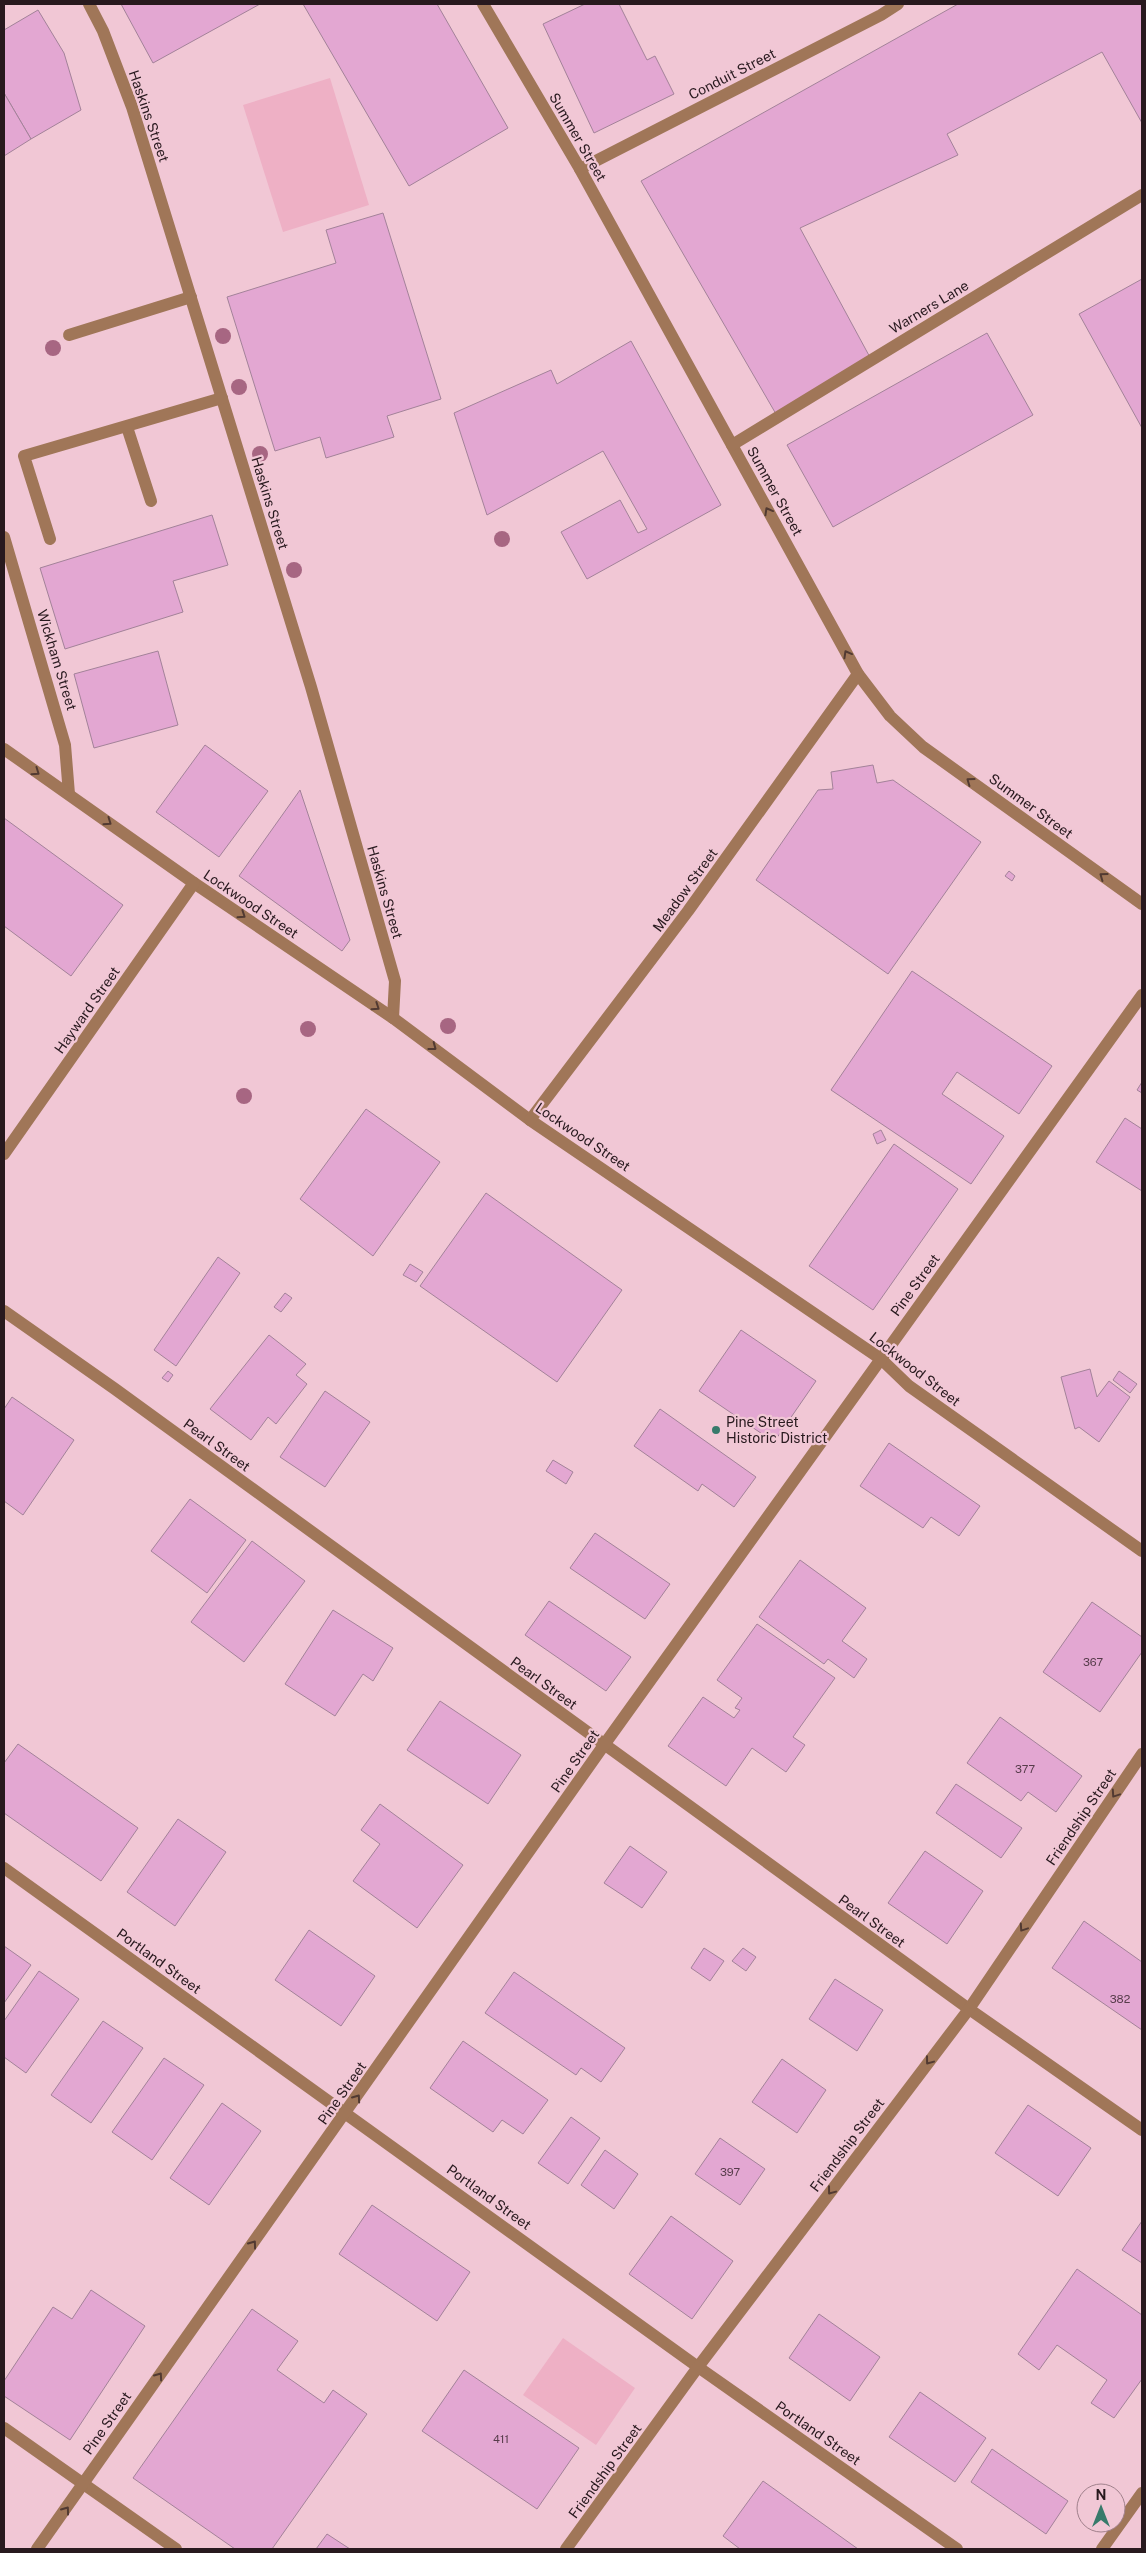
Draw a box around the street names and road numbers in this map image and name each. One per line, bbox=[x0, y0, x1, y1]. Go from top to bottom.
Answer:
street label: Conduit Street bbox=[686, 45, 778, 103]
street label: Haskins Street bbox=[126, 68, 172, 164]
street label: Summer Street bbox=[546, 90, 610, 184]
street label: Warners Lane bbox=[887, 277, 972, 337]
street label: Summer Street bbox=[744, 444, 806, 538]
street label: Haskins Street bbox=[248, 455, 292, 551]
street label: Wickham Street bbox=[34, 608, 80, 712]
street label: Summer Street bbox=[986, 770, 1076, 842]
street label: Haskins Street bbox=[364, 844, 406, 940]
street label: Meadow Street bbox=[649, 845, 721, 935]
street label: Lockwood Street bbox=[201, 866, 301, 942]
street label: Hayward Street bbox=[51, 964, 123, 1056]
street label: Lockwood Street bbox=[533, 1099, 633, 1175]
street label: Pine Street bbox=[887, 1251, 943, 1319]
street label: Lockwood Street bbox=[867, 1329, 963, 1409]
street label: Pearl Street bbox=[181, 1415, 253, 1475]
street label: Pearl Street bbox=[508, 1653, 580, 1713]
street label: Pine Street bbox=[548, 1727, 602, 1795]
street label: Friendship Street bbox=[1043, 1766, 1119, 1868]
street label: Pearl Street bbox=[836, 1891, 908, 1951]
street label: Portland Street bbox=[114, 1925, 204, 1997]
street label: Pine Street bbox=[315, 2059, 369, 2127]
street label: Friendship Street bbox=[807, 2095, 887, 2195]
street label: Portland Street bbox=[444, 2161, 534, 2233]
street label: Pine Street bbox=[80, 2389, 134, 2457]
street label: Portland Street bbox=[772, 2398, 864, 2468]
street label: Friendship Street bbox=[565, 2421, 645, 2521]

